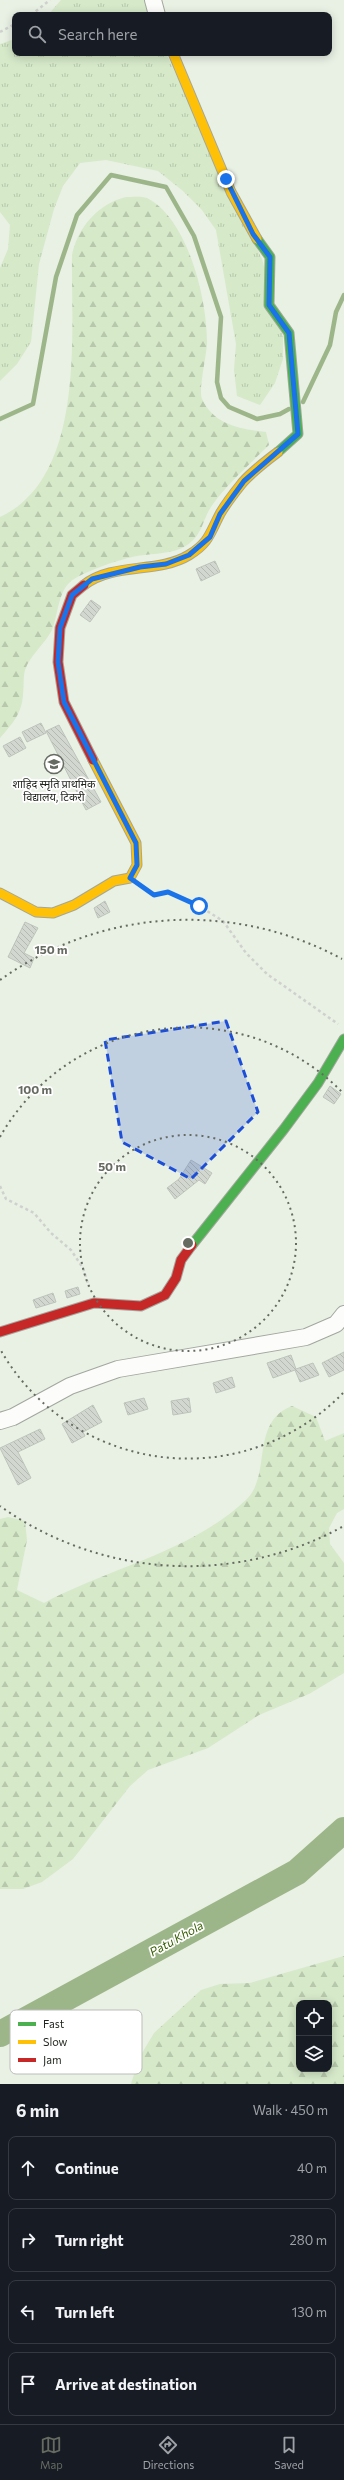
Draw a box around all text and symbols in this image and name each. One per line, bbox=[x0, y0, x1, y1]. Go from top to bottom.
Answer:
search box bbox=[12, 12, 332, 56]
icon: search bbox=[26, 23, 48, 45]
text: Search here bbox=[58, 25, 137, 43]
route end bbox=[217, 170, 235, 188]
school or university icon: शाहिद स्मृति प्राथमिक विद्यालय, टिकरी bbox=[43, 753, 65, 775]
place label: शाहिद स्मृति प्राथमिक विद्यालय, टिकरी bbox=[12, 777, 96, 803]
route start bbox=[190, 897, 208, 915]
text: 150 m bbox=[34, 942, 68, 956]
text: 100 m bbox=[18, 1082, 52, 1096]
text: 50 m bbox=[98, 1159, 126, 1173]
centre of rings bbox=[181, 1236, 195, 1250]
water label: Patu Khola bbox=[147, 1918, 205, 1958]
map controls bbox=[296, 2000, 332, 2072]
button: locate bbox=[296, 2000, 332, 2036]
legend bbox=[10, 2010, 142, 2074]
text: Fast bbox=[43, 2017, 65, 2030]
text: Slow bbox=[43, 2035, 68, 2048]
button: layers bbox=[296, 2036, 332, 2072]
text: Jam bbox=[43, 2053, 62, 2067]
text: 6 min bbox=[16, 2100, 59, 2121]
text: Walk · 450 m bbox=[253, 2102, 328, 2118]
icon: ahead bbox=[17, 2157, 39, 2179]
text: Continue bbox=[55, 2159, 119, 2177]
text: 40 m bbox=[297, 2160, 327, 2176]
icon: right bbox=[17, 2229, 39, 2251]
text: Turn right bbox=[55, 2231, 124, 2249]
text: 280 m bbox=[290, 2232, 327, 2248]
icon: left bbox=[17, 2301, 39, 2323]
text: Turn left bbox=[55, 2303, 114, 2321]
text: 130 m bbox=[292, 2304, 327, 2320]
icon: arrive bbox=[17, 2373, 39, 2395]
text: Arrive at destination bbox=[55, 2375, 197, 2393]
tab: Map bbox=[40, 2434, 63, 2471]
tab: Directions bbox=[143, 2434, 194, 2471]
tab: Saved bbox=[274, 2434, 304, 2471]

